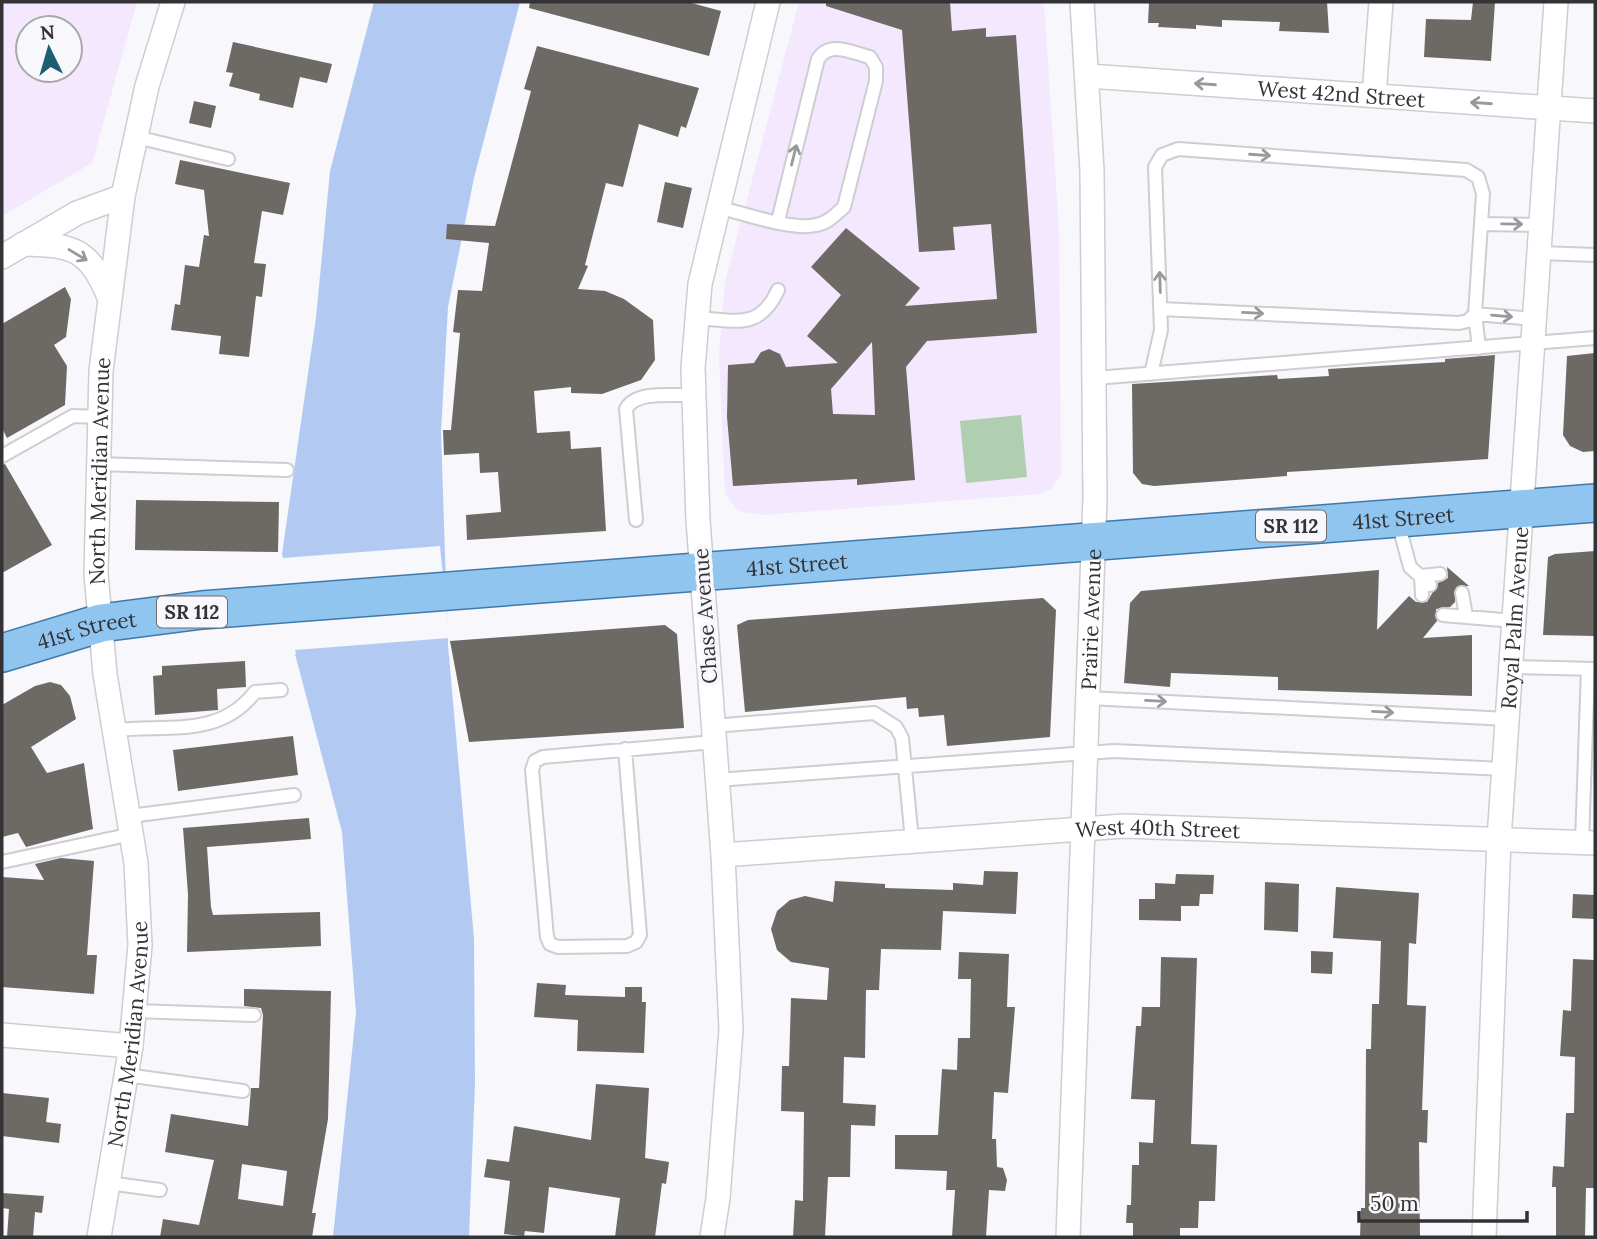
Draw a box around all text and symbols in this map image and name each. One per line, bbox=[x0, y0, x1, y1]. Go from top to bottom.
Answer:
north arrow bbox=[14, 14, 84, 84]
text: N bbox=[39, 19, 56, 45]
street label: West 42nd Street bbox=[1257, 74, 1427, 113]
one-way arrow bbox=[1195, 77, 1217, 90]
one-way arrow bbox=[1471, 96, 1493, 109]
one-way arrow bbox=[788, 144, 802, 167]
one-way arrow bbox=[1248, 149, 1271, 162]
one-way arrow bbox=[1500, 218, 1523, 231]
one-way arrow bbox=[68, 248, 88, 262]
one-way arrow bbox=[1153, 271, 1166, 294]
one-way arrow bbox=[1242, 307, 1265, 320]
one-way arrow bbox=[1490, 310, 1513, 323]
street label: North Meridian Avenue bbox=[82, 356, 116, 586]
street label: 41st Street bbox=[1351, 500, 1456, 535]
road number: SR 112 bbox=[1256, 510, 1326, 541]
street label: Royal Palm Avenue bbox=[1494, 526, 1534, 710]
street label: Chase Avenue bbox=[687, 547, 723, 685]
street label: 41st Street bbox=[745, 547, 850, 582]
street label: Prairie Avenue bbox=[1074, 548, 1107, 691]
road number: SR 112 bbox=[157, 596, 227, 628]
street label: 41st Street bbox=[33, 605, 139, 655]
one-way arrow bbox=[1144, 695, 1167, 708]
one-way arrow bbox=[1372, 706, 1395, 719]
street label: West 40th Street bbox=[1075, 812, 1242, 844]
street label: North Meridian Avenue bbox=[101, 920, 153, 1150]
scale bar bbox=[1359, 1180, 1527, 1224]
text: 50 m bbox=[1370, 1190, 1419, 1217]

